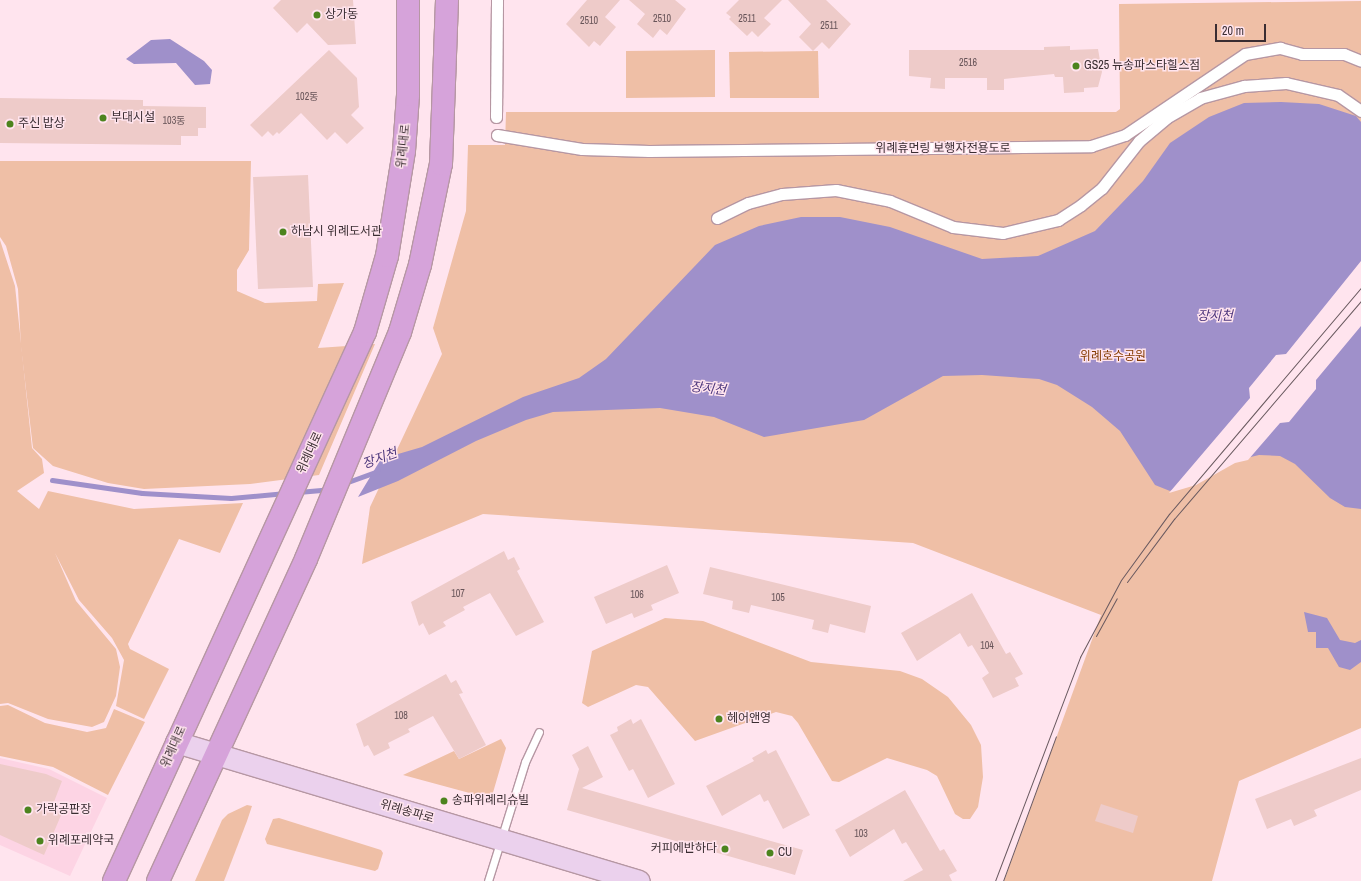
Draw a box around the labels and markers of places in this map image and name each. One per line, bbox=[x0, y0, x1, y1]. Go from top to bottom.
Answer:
place label: 상가동 bbox=[325, 8, 358, 22]
marker: 상가동 bbox=[312, 10, 322, 20]
place label: GS25 뉴송파스타힐스점 bbox=[1084, 59, 1200, 73]
marker: GS25 뉴송파스타힐스점 bbox=[1071, 61, 1081, 71]
place label: 부대시설 bbox=[111, 111, 155, 125]
marker: 부대시설 bbox=[98, 113, 108, 123]
place label: 주신 밥상 bbox=[18, 117, 65, 131]
marker: 주신 밥상 bbox=[5, 119, 15, 129]
place label: 하남시 위례도서관 bbox=[291, 225, 382, 239]
marker: 하남시 위례도서관 bbox=[278, 227, 288, 237]
place label: 헤어앤영 bbox=[727, 712, 771, 726]
marker: 헤어앤영 bbox=[714, 714, 724, 724]
place label: 송파위례리슈빌 bbox=[452, 794, 529, 808]
marker: 송파위례리슈빌 bbox=[439, 796, 449, 806]
place label: 가락공판장 bbox=[36, 803, 91, 817]
marker: 가락공판장 bbox=[23, 805, 33, 815]
place label: 위례포레약국 bbox=[48, 834, 114, 848]
marker: 위례포레약국 bbox=[35, 836, 45, 846]
place label: 커피에반하다 bbox=[651, 842, 717, 856]
marker: 커피에반하다 bbox=[720, 844, 730, 854]
place label: CU bbox=[778, 846, 792, 860]
marker: CU bbox=[765, 848, 775, 858]

